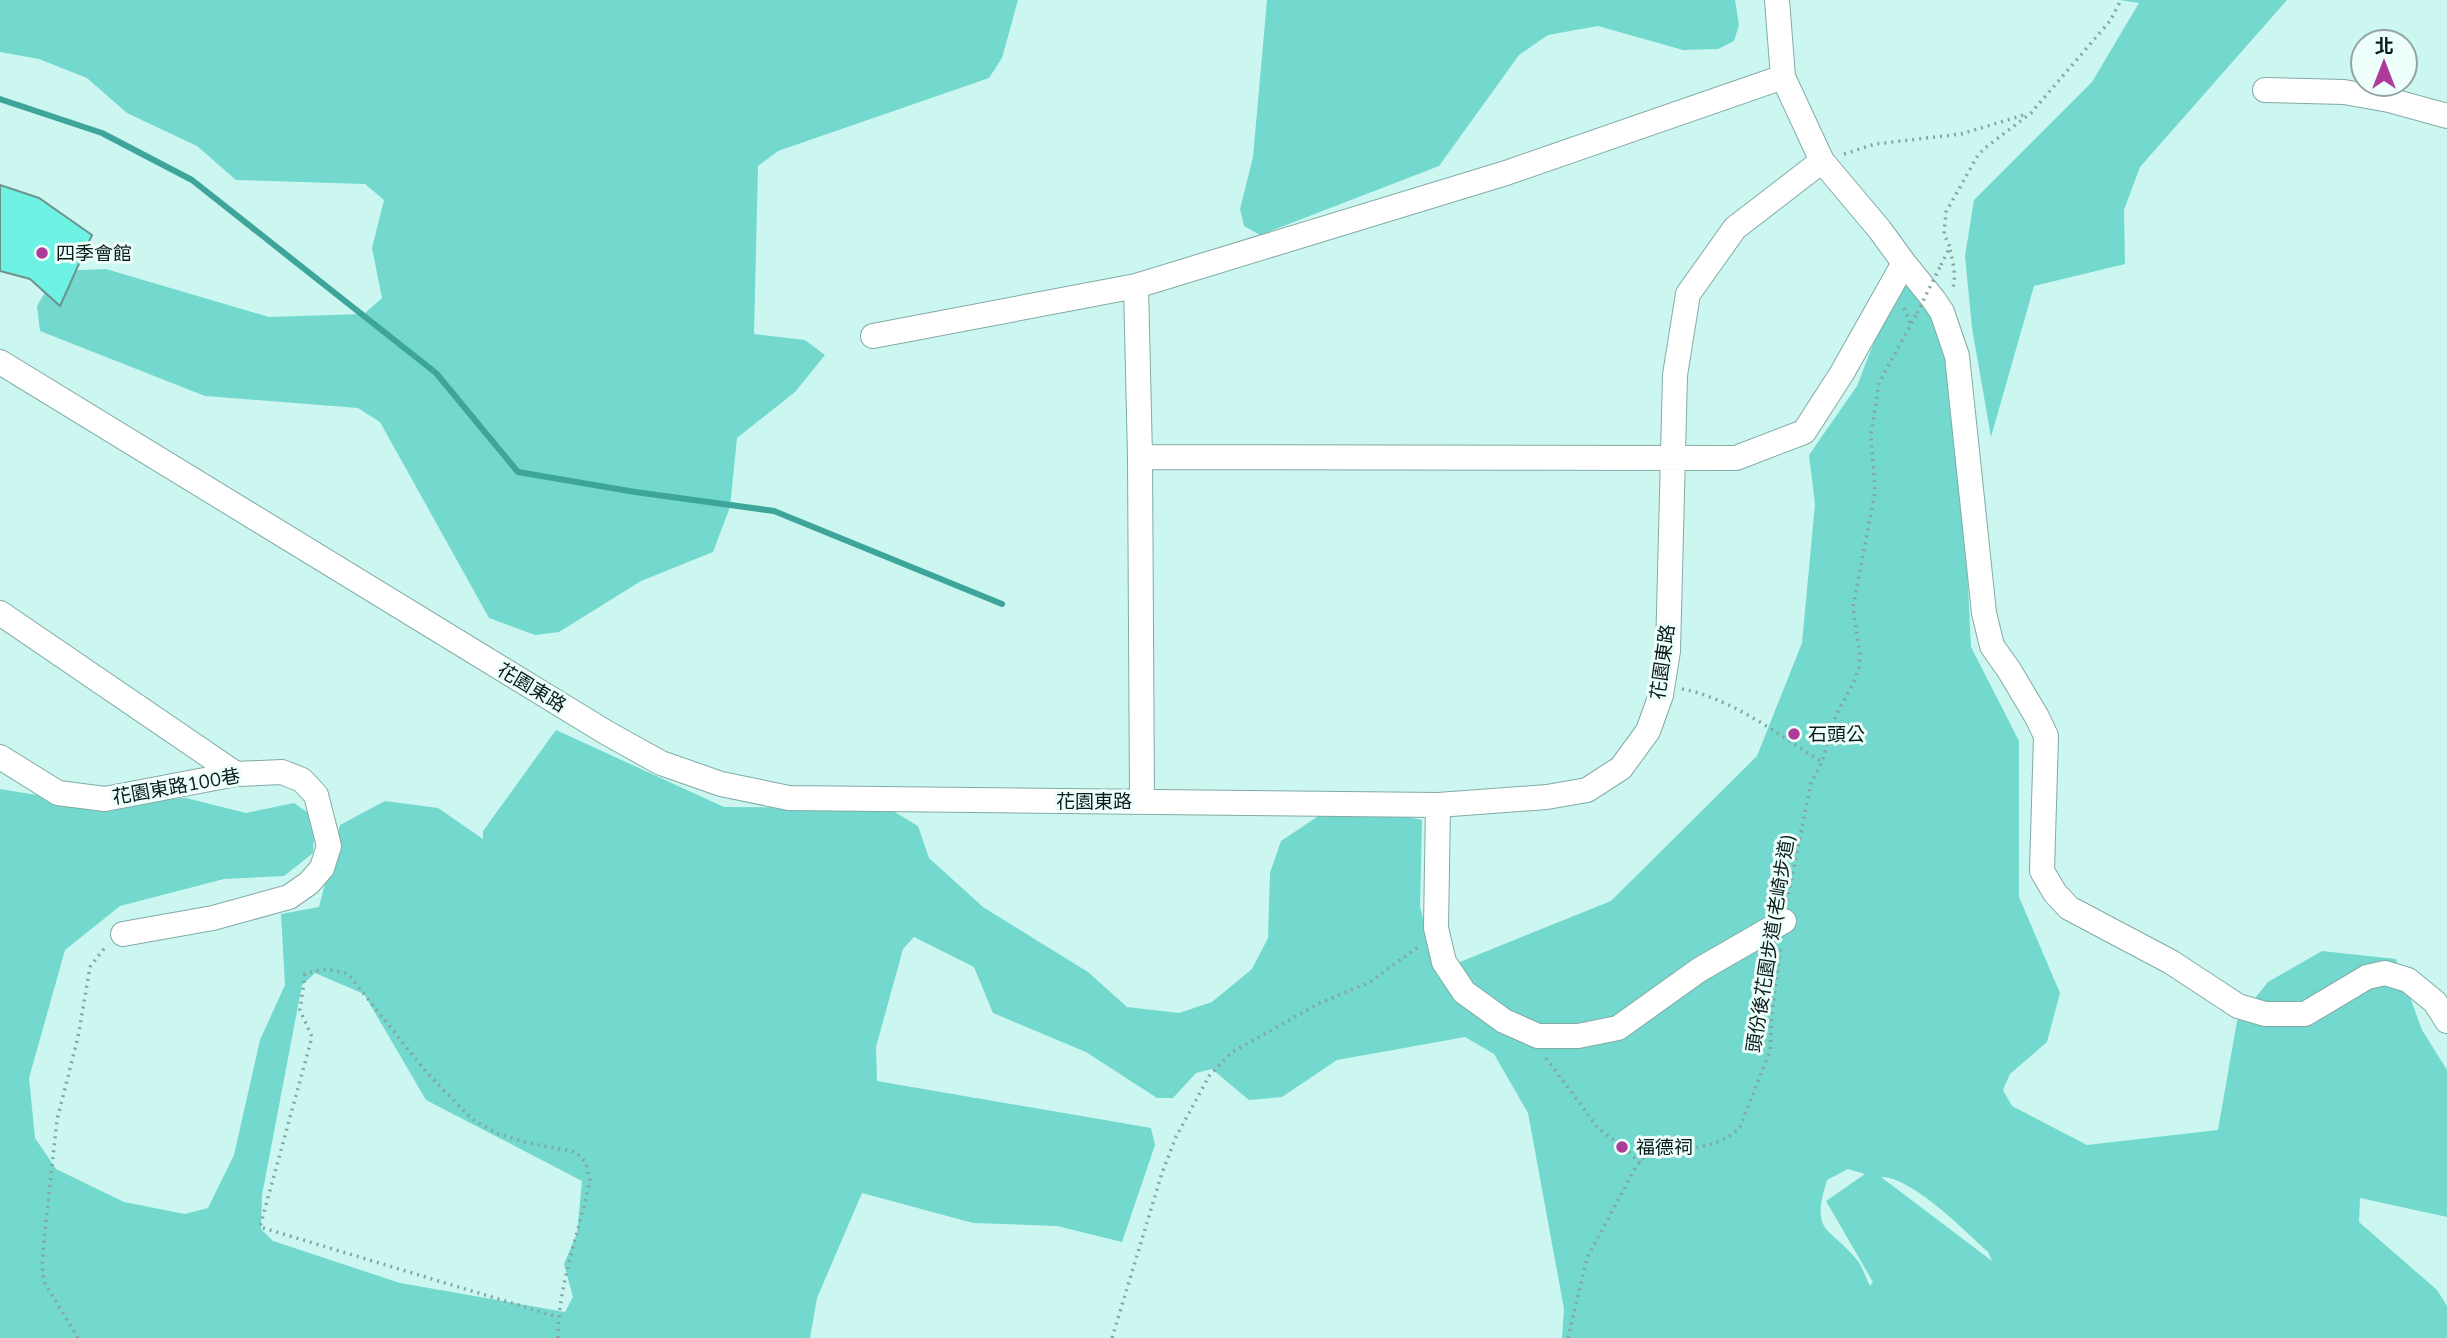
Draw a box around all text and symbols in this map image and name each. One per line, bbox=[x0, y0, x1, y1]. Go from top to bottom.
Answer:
north arrow bbox=[2349, 28, 2419, 98]
text: 北 bbox=[2374, 34, 2394, 58]
place label: 四季會館 bbox=[56, 241, 132, 265]
marker: 四季會館 bbox=[34, 245, 50, 261]
street label: 花園東路 bbox=[1645, 623, 1679, 701]
street label: 花園東路 bbox=[493, 657, 571, 717]
place label: 石頭公 bbox=[1808, 722, 1865, 746]
marker: 石頭公 bbox=[1786, 726, 1802, 742]
street label: 花園東路100巷 bbox=[110, 763, 242, 809]
street label: 花園東路 bbox=[1056, 789, 1132, 813]
street label: 頭份後花園步道(老崎步道) bbox=[1741, 832, 1799, 1054]
place label: 福德祠 bbox=[1636, 1135, 1693, 1159]
marker: 福德祠 bbox=[1614, 1139, 1630, 1155]

